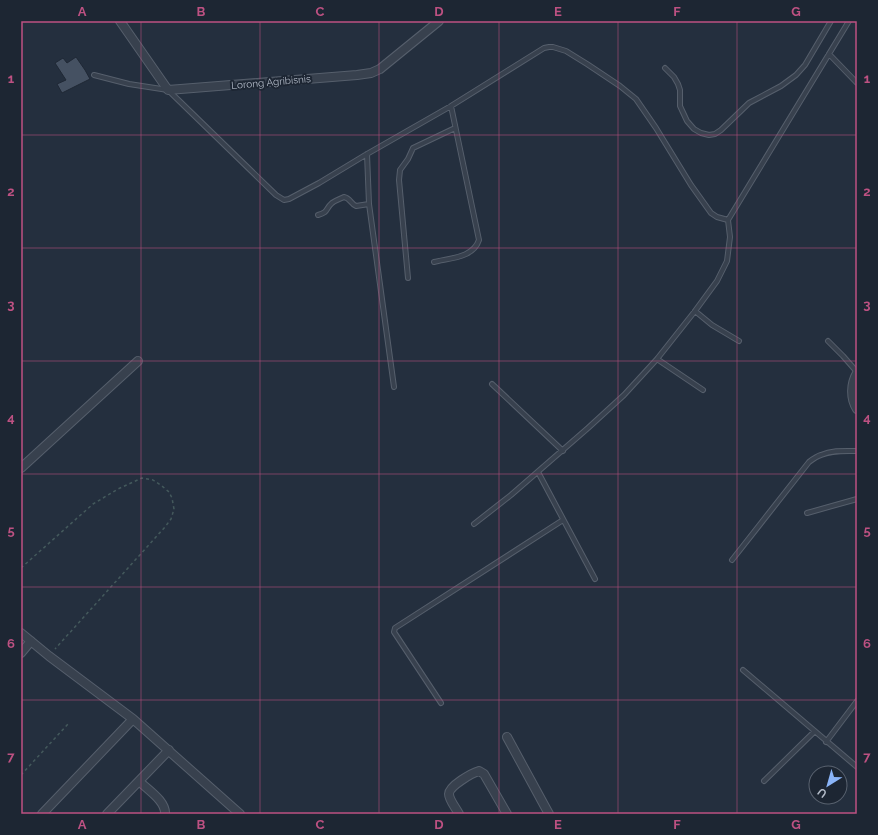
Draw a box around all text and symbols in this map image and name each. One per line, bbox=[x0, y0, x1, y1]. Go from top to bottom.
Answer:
text: A bbox=[78, 4, 87, 19]
text: B bbox=[197, 4, 206, 19]
text: C bbox=[316, 4, 325, 19]
text: D bbox=[434, 4, 444, 19]
text: E bbox=[554, 4, 562, 19]
text: F bbox=[673, 4, 681, 19]
text: G bbox=[791, 4, 801, 19]
text: 1 bbox=[8, 71, 15, 86]
text: 1 bbox=[864, 71, 871, 86]
street label: Lorong Agribisnis bbox=[231, 73, 311, 91]
text: 2 bbox=[7, 184, 15, 199]
text: 2 bbox=[863, 184, 871, 199]
text: 3 bbox=[7, 297, 15, 312]
text: 3 bbox=[863, 297, 871, 312]
text: 4 bbox=[7, 410, 15, 425]
text: 4 bbox=[863, 410, 871, 425]
text: 5 bbox=[7, 523, 15, 538]
text: 5 bbox=[863, 523, 871, 538]
text: 6 bbox=[7, 636, 15, 651]
text: 6 bbox=[863, 636, 871, 651]
text: 7 bbox=[7, 749, 15, 764]
text: 7 bbox=[863, 749, 871, 764]
north arrow bbox=[808, 765, 848, 805]
text: U bbox=[815, 785, 829, 800]
text: A bbox=[78, 817, 87, 832]
text: B bbox=[197, 817, 206, 832]
text: C bbox=[316, 817, 325, 832]
text: D bbox=[434, 817, 444, 832]
text: E bbox=[554, 817, 562, 832]
text: F bbox=[673, 817, 681, 832]
text: G bbox=[791, 817, 801, 832]

